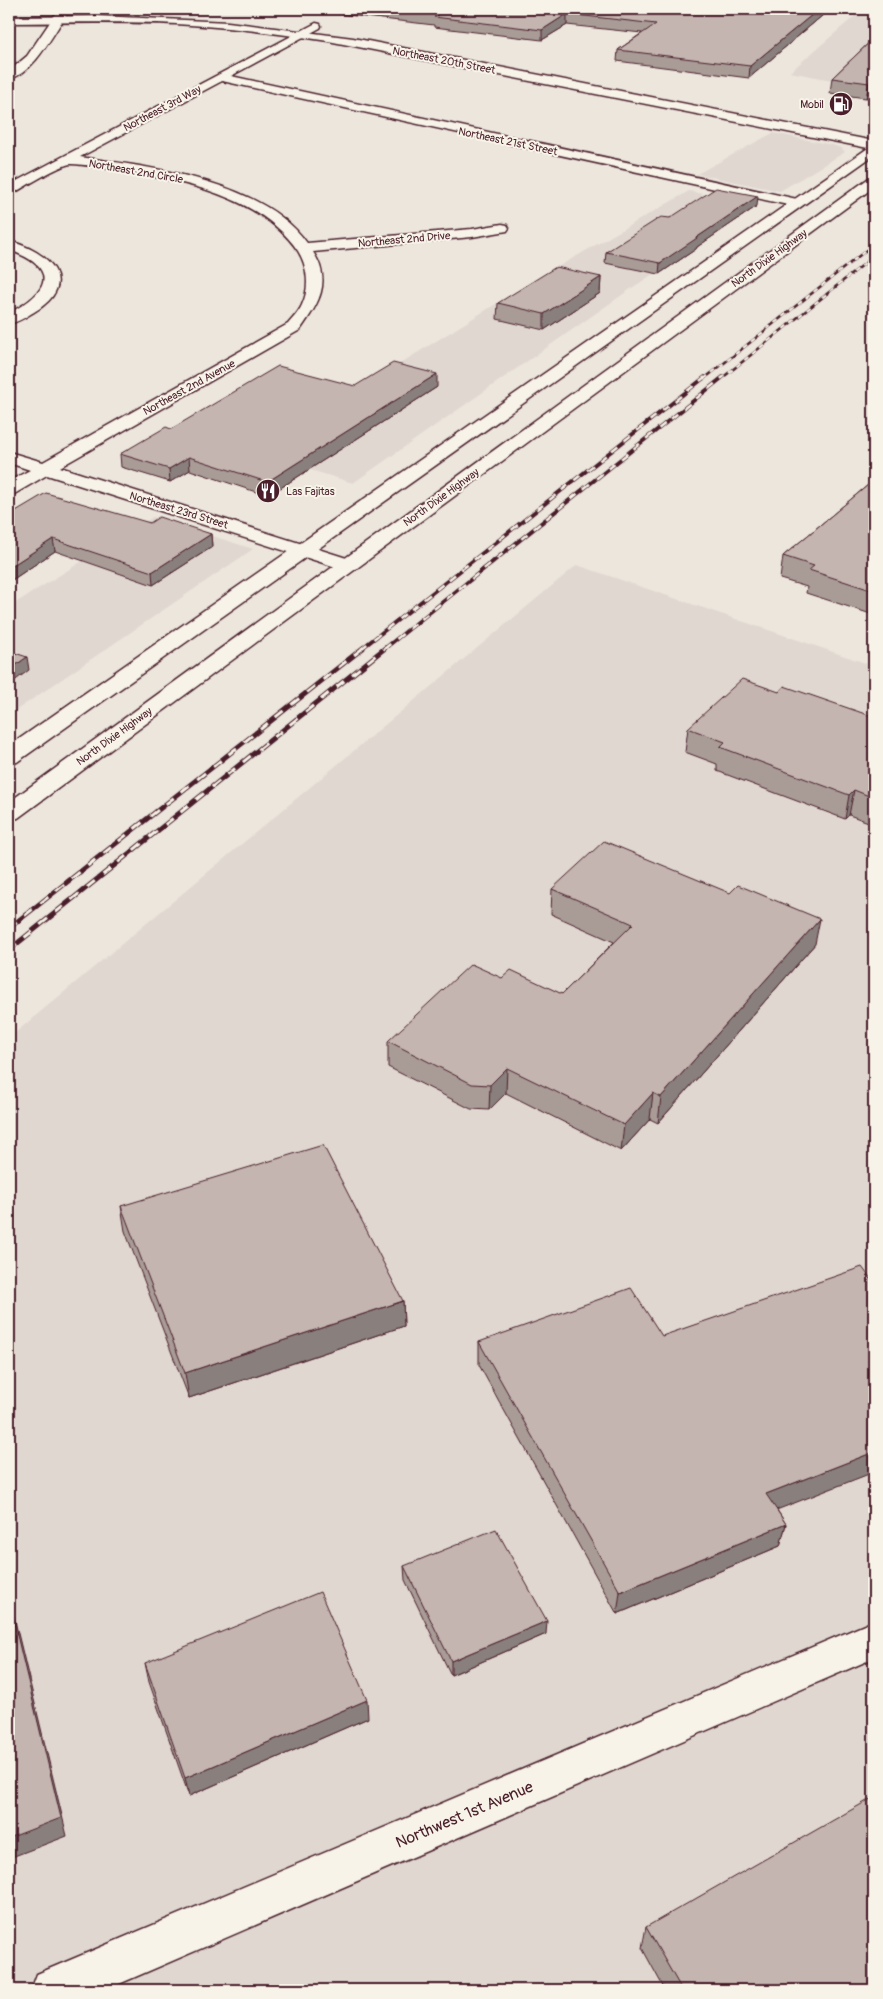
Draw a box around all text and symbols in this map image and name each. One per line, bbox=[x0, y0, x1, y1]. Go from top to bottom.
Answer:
street label: Northeast 20th Street bbox=[391, 44, 497, 77]
street label: Northeast 3rd Way bbox=[121, 82, 204, 134]
fuel station icon: Mobil bbox=[828, 91, 854, 117]
place label: Mobil bbox=[800, 98, 824, 111]
street label: Northeast 21st Street bbox=[457, 125, 559, 158]
street label: Northeast 2nd Circle bbox=[88, 157, 185, 186]
street label: North Dixie Highway bbox=[729, 226, 810, 290]
street label: Northeast 2nd Drive bbox=[357, 229, 451, 250]
street label: Northeast 2nd Avenue bbox=[141, 356, 238, 418]
street label: North Dixie Highway bbox=[401, 465, 482, 529]
restaurant icon: Las Fajitas bbox=[255, 478, 281, 504]
place label: Las Fajitas bbox=[286, 485, 335, 498]
street label: Northeast 23rd Street bbox=[128, 489, 230, 532]
street label: North Dixie Highway bbox=[74, 704, 155, 768]
street label: Northwest 1st Avenue bbox=[393, 1777, 536, 1853]

